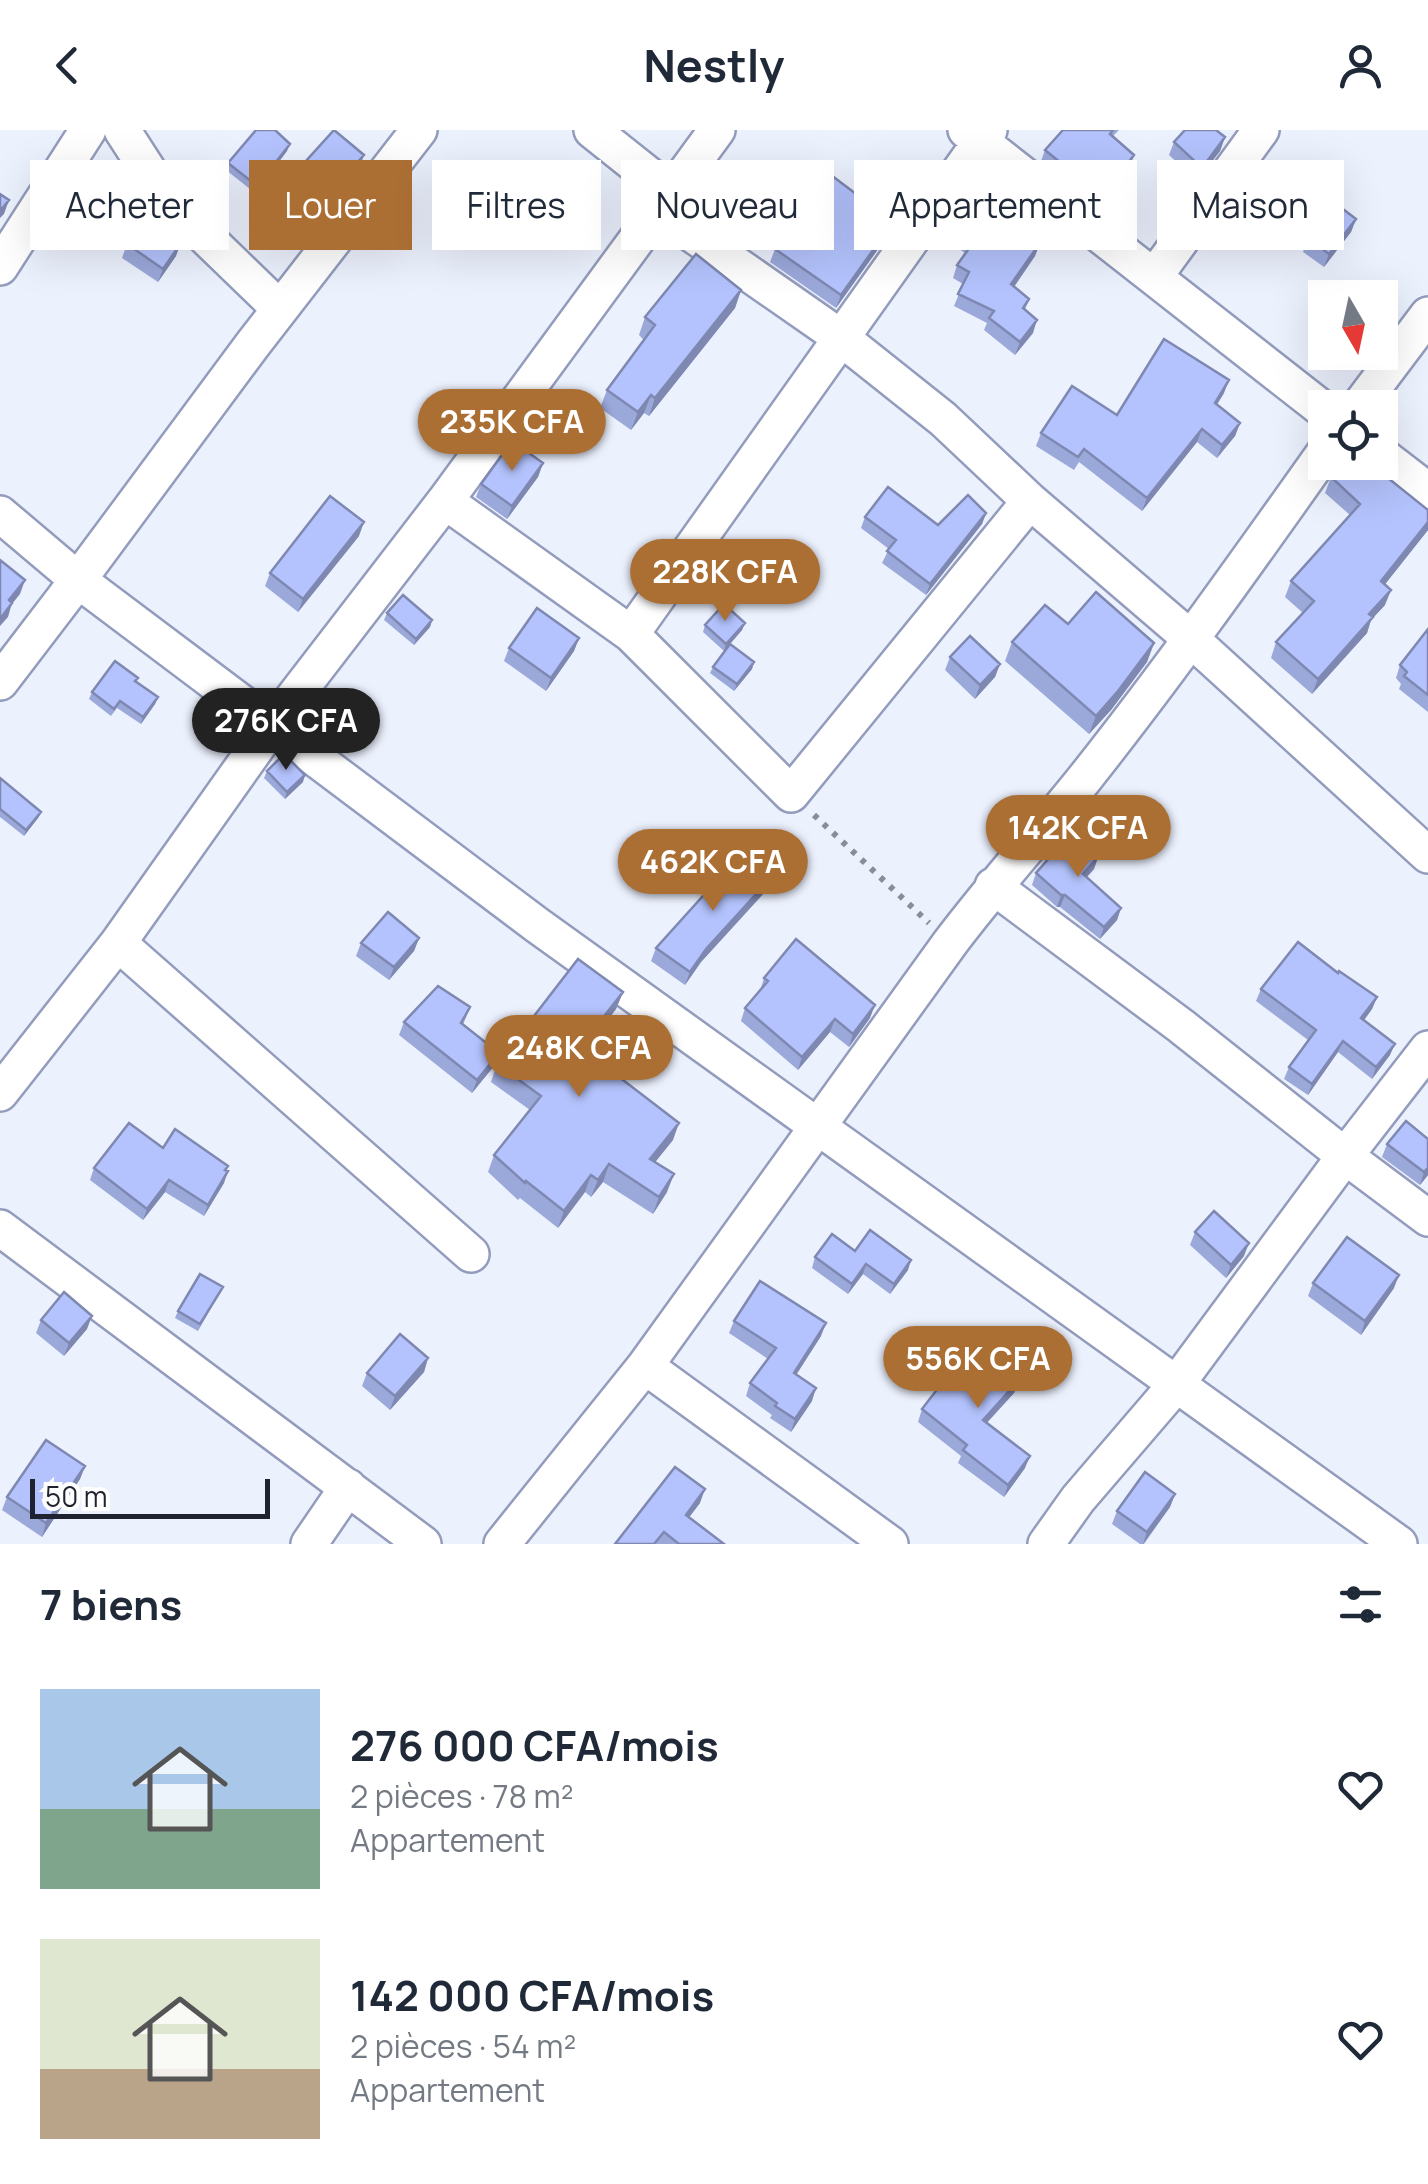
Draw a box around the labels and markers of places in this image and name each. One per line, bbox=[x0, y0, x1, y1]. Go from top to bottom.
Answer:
pin: 235K CFA bbox=[409, 389, 615, 474]
pin: 228K CFA bbox=[622, 539, 828, 624]
pin: 276K CFA bbox=[183, 688, 389, 773]
pin: 142K CFA bbox=[975, 795, 1181, 880]
pin: 462K CFA bbox=[610, 829, 816, 914]
pin: 248K CFA bbox=[476, 1015, 682, 1100]
pin: 556K CFA bbox=[875, 1326, 1081, 1411]

